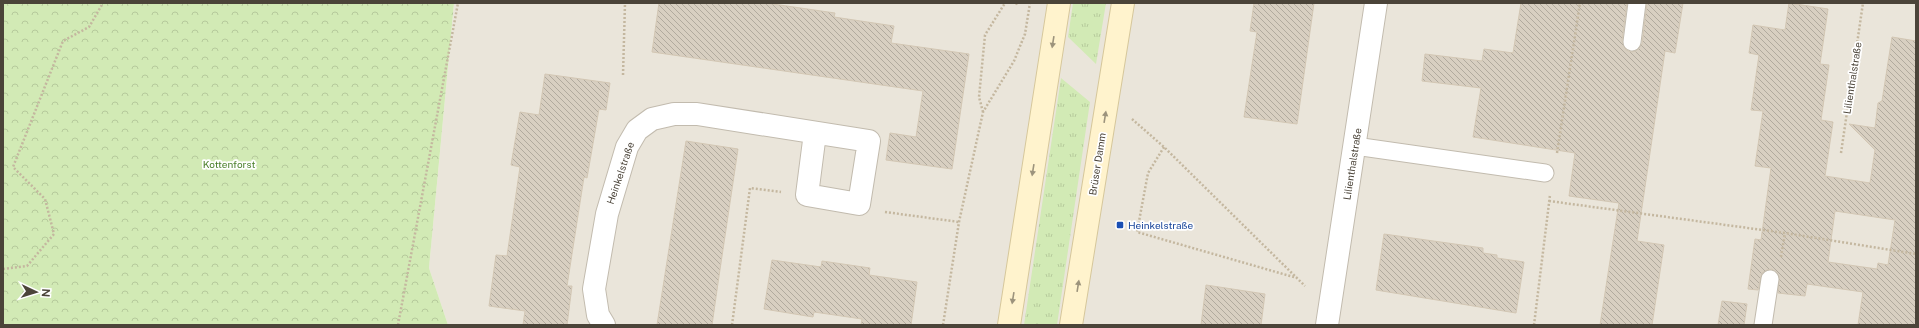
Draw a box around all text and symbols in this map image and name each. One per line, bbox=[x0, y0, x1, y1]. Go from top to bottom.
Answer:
one-way arrow bbox=[1050, 35, 1056, 48]
street label: Lilienthalstraße bbox=[1840, 41, 1864, 115]
one-way arrow bbox=[1102, 111, 1108, 123]
street label: Lilienthalstraße bbox=[1340, 127, 1364, 201]
street label: Brüser Damm bbox=[1086, 132, 1108, 196]
street label: Heinkelstraße bbox=[604, 140, 636, 206]
park label: Kottenforst bbox=[203, 158, 255, 170]
one-way arrow bbox=[1030, 164, 1036, 176]
place label: Heinkelstraße bbox=[1128, 219, 1193, 231]
marker: Heinkelstraße bbox=[1115, 220, 1125, 230]
north arrow bbox=[16, 272, 56, 312]
one-way arrow bbox=[1075, 280, 1081, 293]
text: N bbox=[40, 288, 52, 297]
one-way arrow bbox=[1010, 292, 1016, 305]

